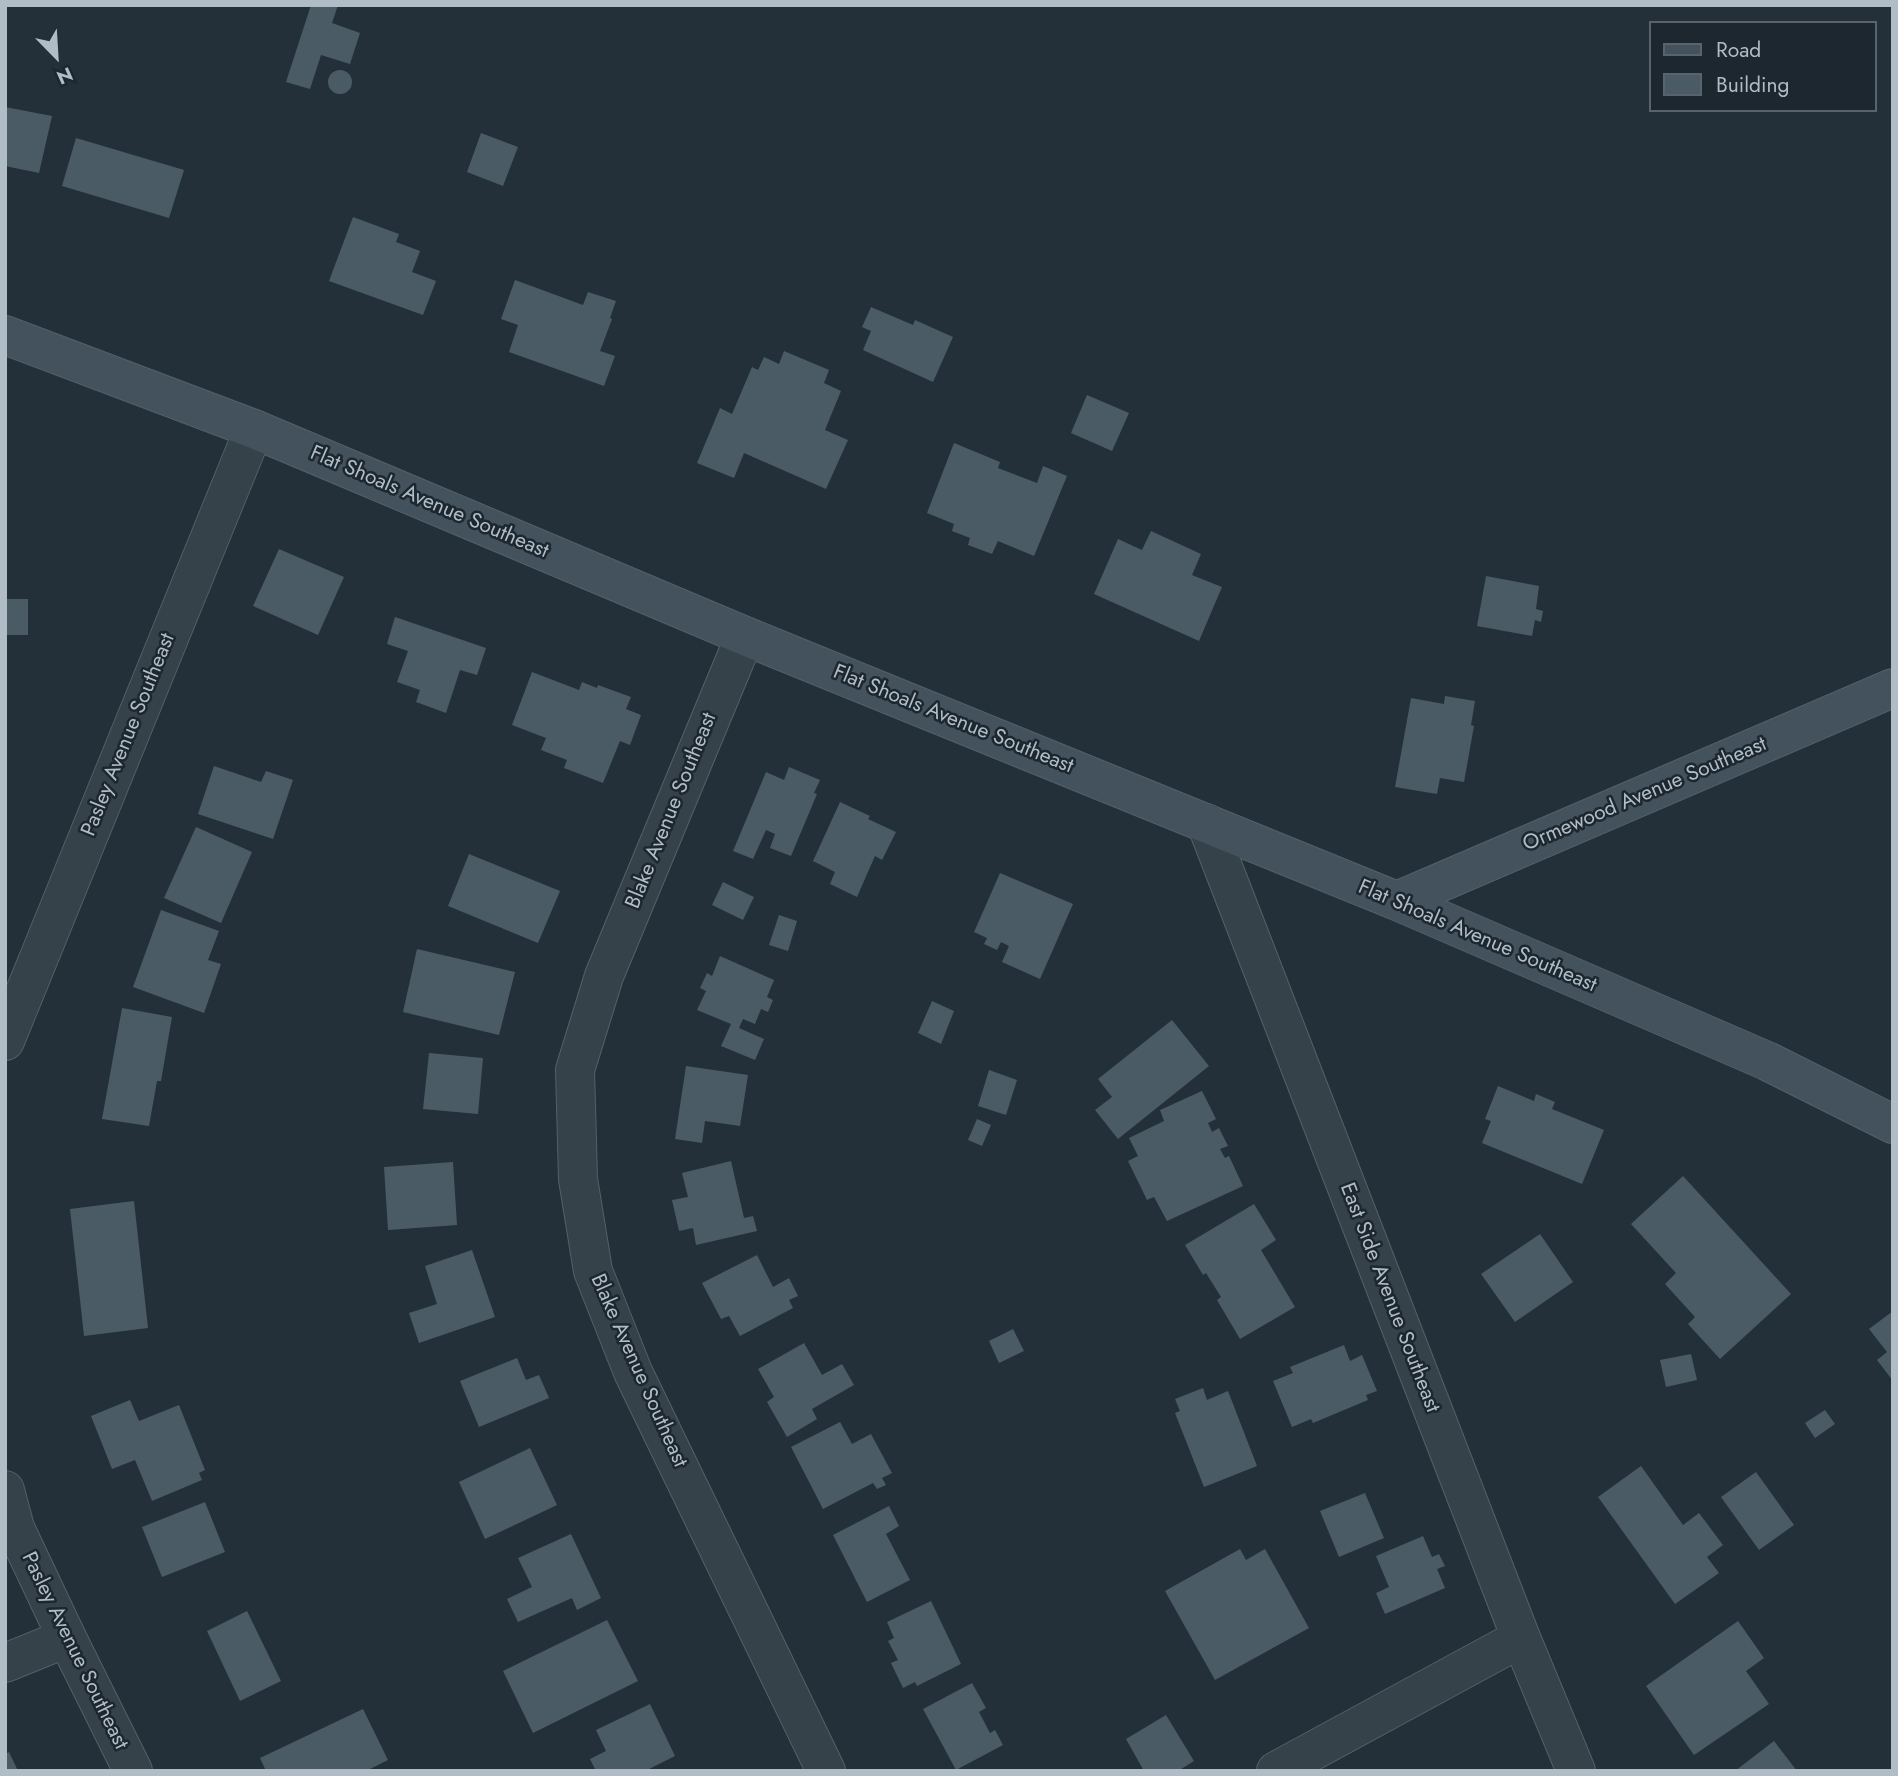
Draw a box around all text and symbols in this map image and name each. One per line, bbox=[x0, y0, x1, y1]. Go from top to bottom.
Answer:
north arrow bbox=[21, 21, 91, 91]
legend bbox=[1650, 21, 1877, 112]
text: Road bbox=[1716, 35, 1761, 65]
text: N bbox=[52, 60, 77, 91]
text: Building bbox=[1716, 70, 1789, 100]
street label: Flat Shoals Avenue Southeast bbox=[306, 441, 552, 565]
street label: Pasley Avenue Southeast bbox=[77, 630, 181, 840]
street label: Flat Shoals Avenue Southeast bbox=[829, 660, 1077, 780]
street label: Blake Avenue Southeast bbox=[621, 709, 723, 913]
street label: Ormewood Avenue Southeast bbox=[1519, 732, 1771, 858]
street label: Flat Shoals Avenue Southeast bbox=[1354, 875, 1600, 999]
street label: East Side Avenue Southeast bbox=[1334, 1180, 1444, 1416]
street label: Blake Avenue Southeast bbox=[584, 1270, 692, 1472]
street label: Pasley Avenue Southeast bbox=[15, 1548, 133, 1754]

